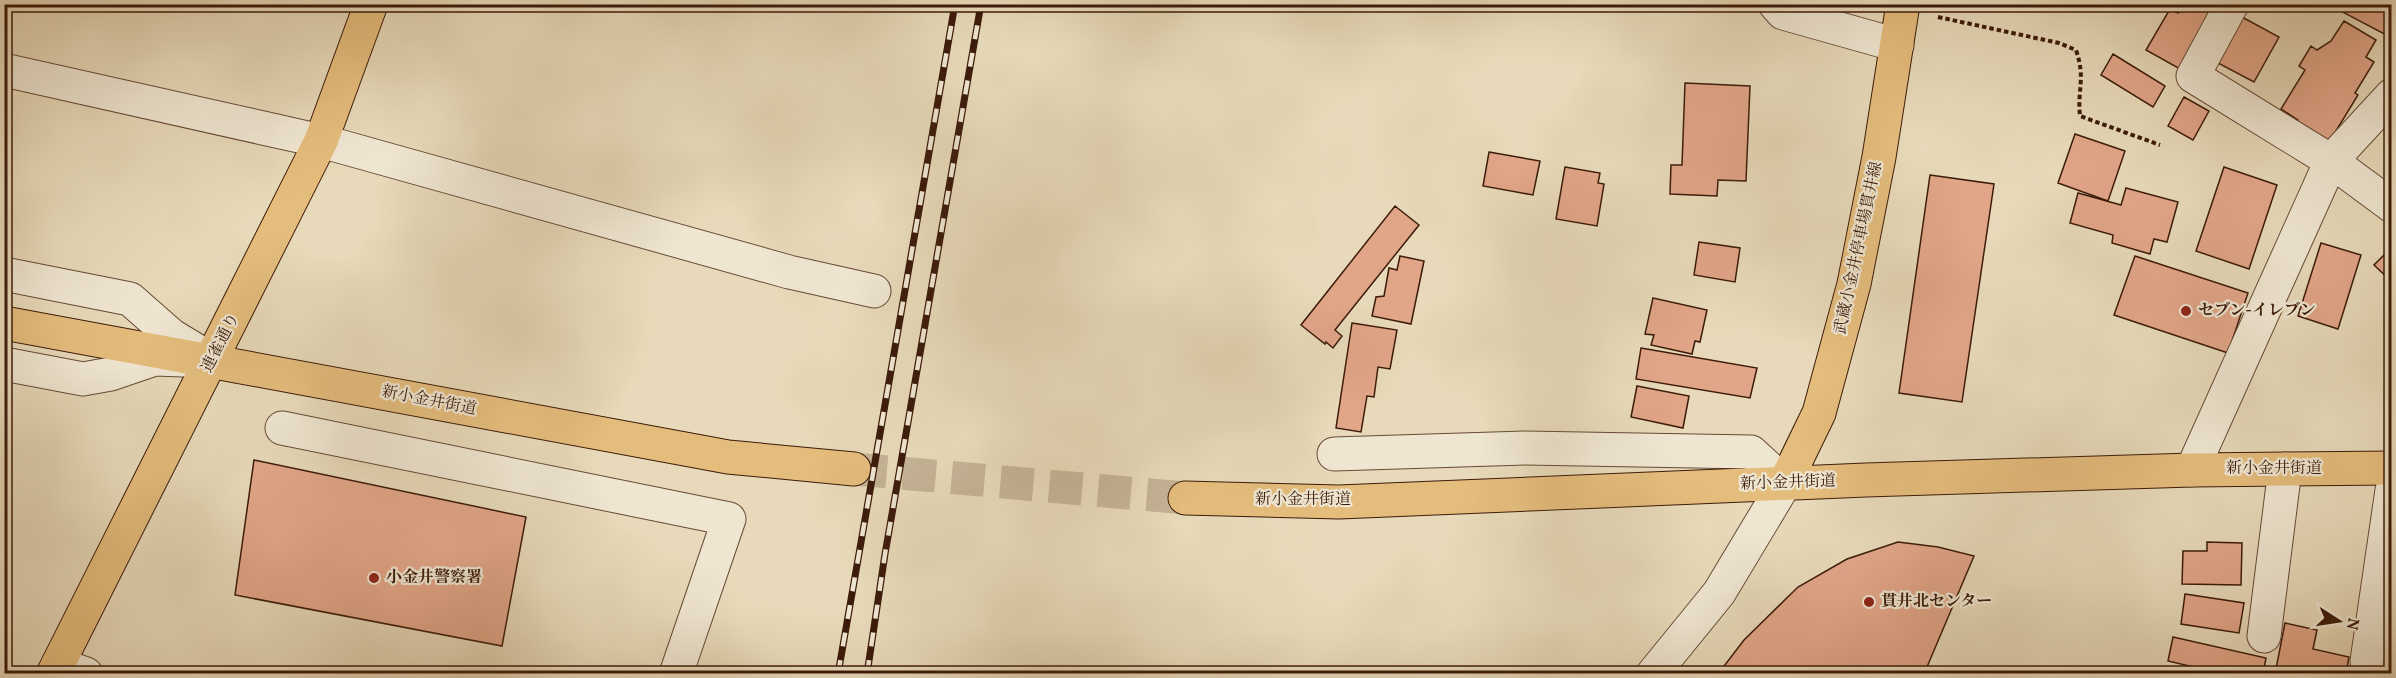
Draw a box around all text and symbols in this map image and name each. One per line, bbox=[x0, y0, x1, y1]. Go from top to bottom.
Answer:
street label: 武蔵小金井停車場貫井線 bbox=[1830, 160, 1888, 336]
place label: セブン-イレブン bbox=[2198, 300, 2315, 322]
marker: セブン-イレブン bbox=[2179, 304, 2193, 318]
street label: 連雀通り bbox=[197, 309, 245, 377]
street label: 新小金井街道 bbox=[380, 381, 478, 421]
street label: 新小金井街道 bbox=[2226, 458, 2322, 480]
street label: 新小金井街道 bbox=[1740, 470, 1836, 496]
street label: 新小金井街道 bbox=[1255, 489, 1351, 511]
place label: 小金井警察署 bbox=[386, 567, 482, 589]
marker: 小金井警察署 bbox=[367, 571, 381, 585]
place label: 貫井北センター bbox=[1881, 591, 1992, 613]
north arrow bbox=[2309, 591, 2369, 651]
marker: 貫井北センター bbox=[1862, 595, 1876, 609]
text: N bbox=[2340, 616, 2364, 632]

